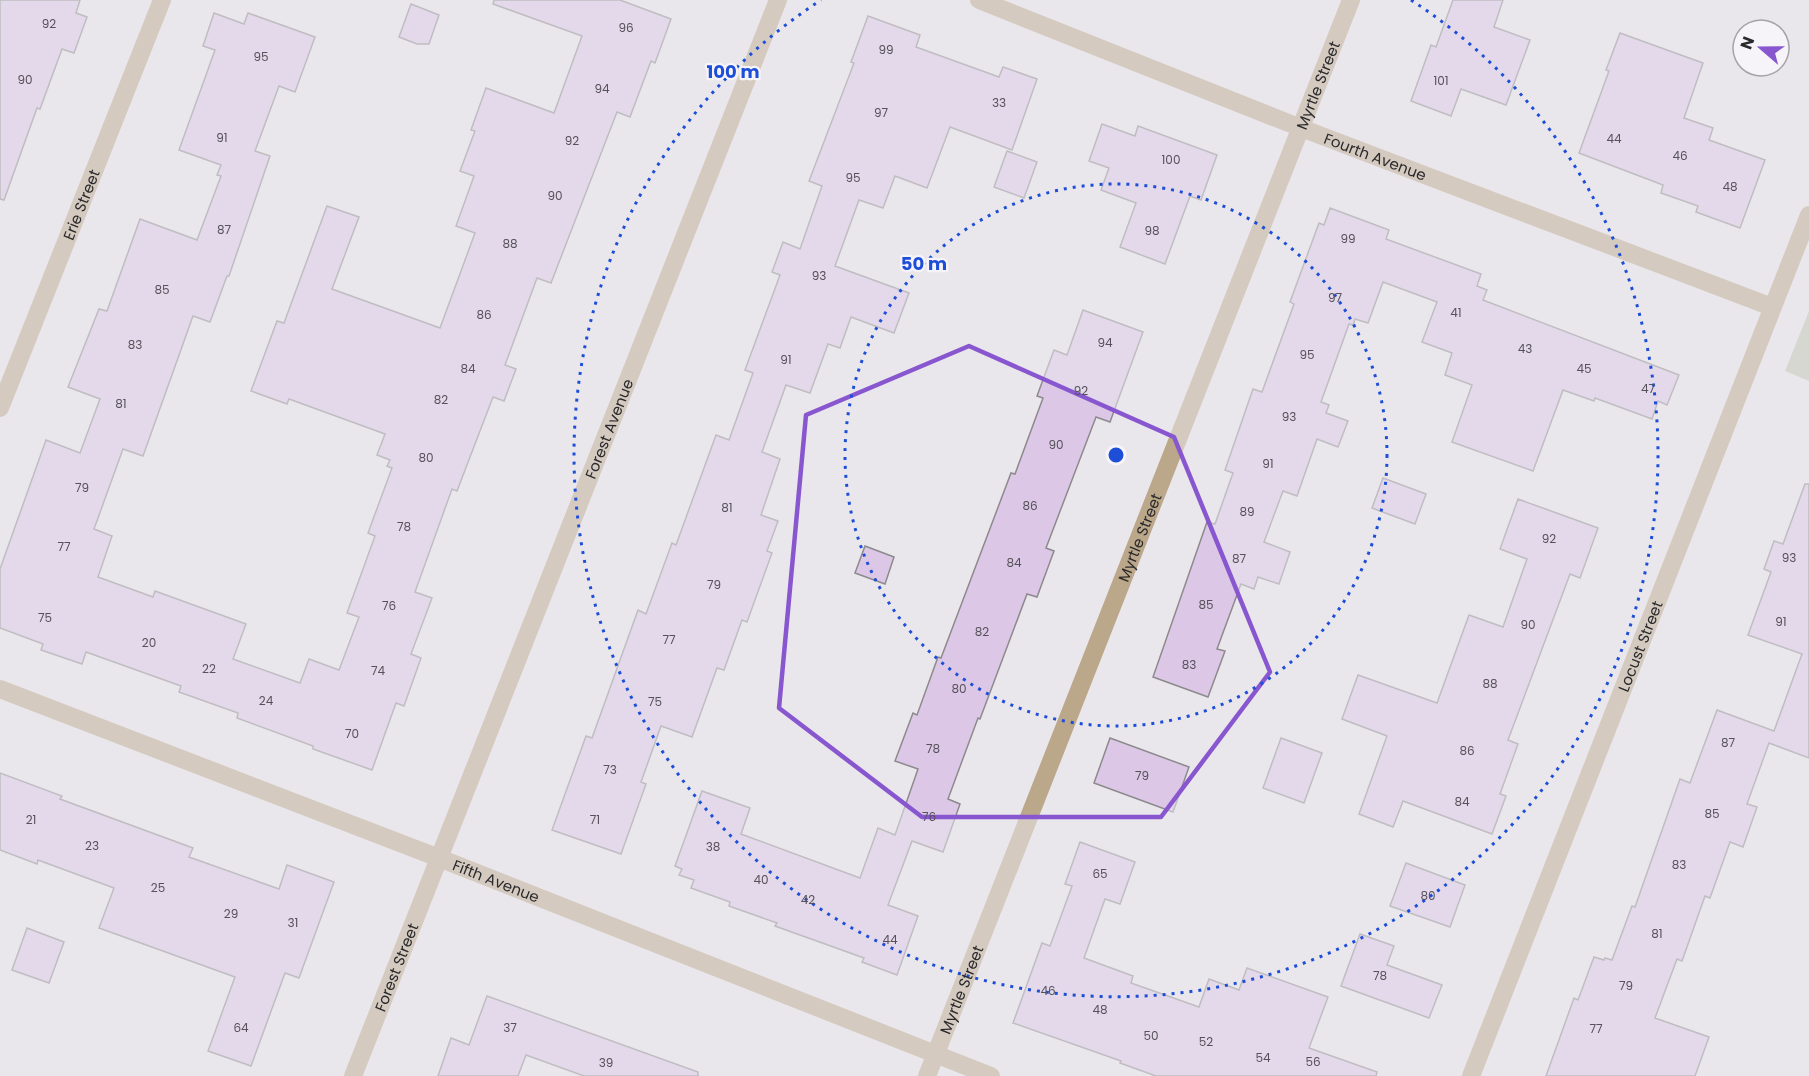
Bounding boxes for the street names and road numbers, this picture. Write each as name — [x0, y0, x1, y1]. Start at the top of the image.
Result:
street label: Myrtle Street — [1291, 38, 1344, 132]
street label: Fourth Avenue — [1321, 127, 1429, 185]
street label: Erie Street — [57, 166, 104, 243]
street label: Forest Avenue — [579, 376, 638, 482]
street label: Myrtle Street — [1112, 490, 1166, 585]
street label: Locust Street — [1612, 597, 1667, 695]
street label: Fifth Avenue — [450, 854, 543, 907]
street label: Forest Street — [369, 920, 423, 1014]
street label: Myrtle Street — [934, 942, 988, 1037]

